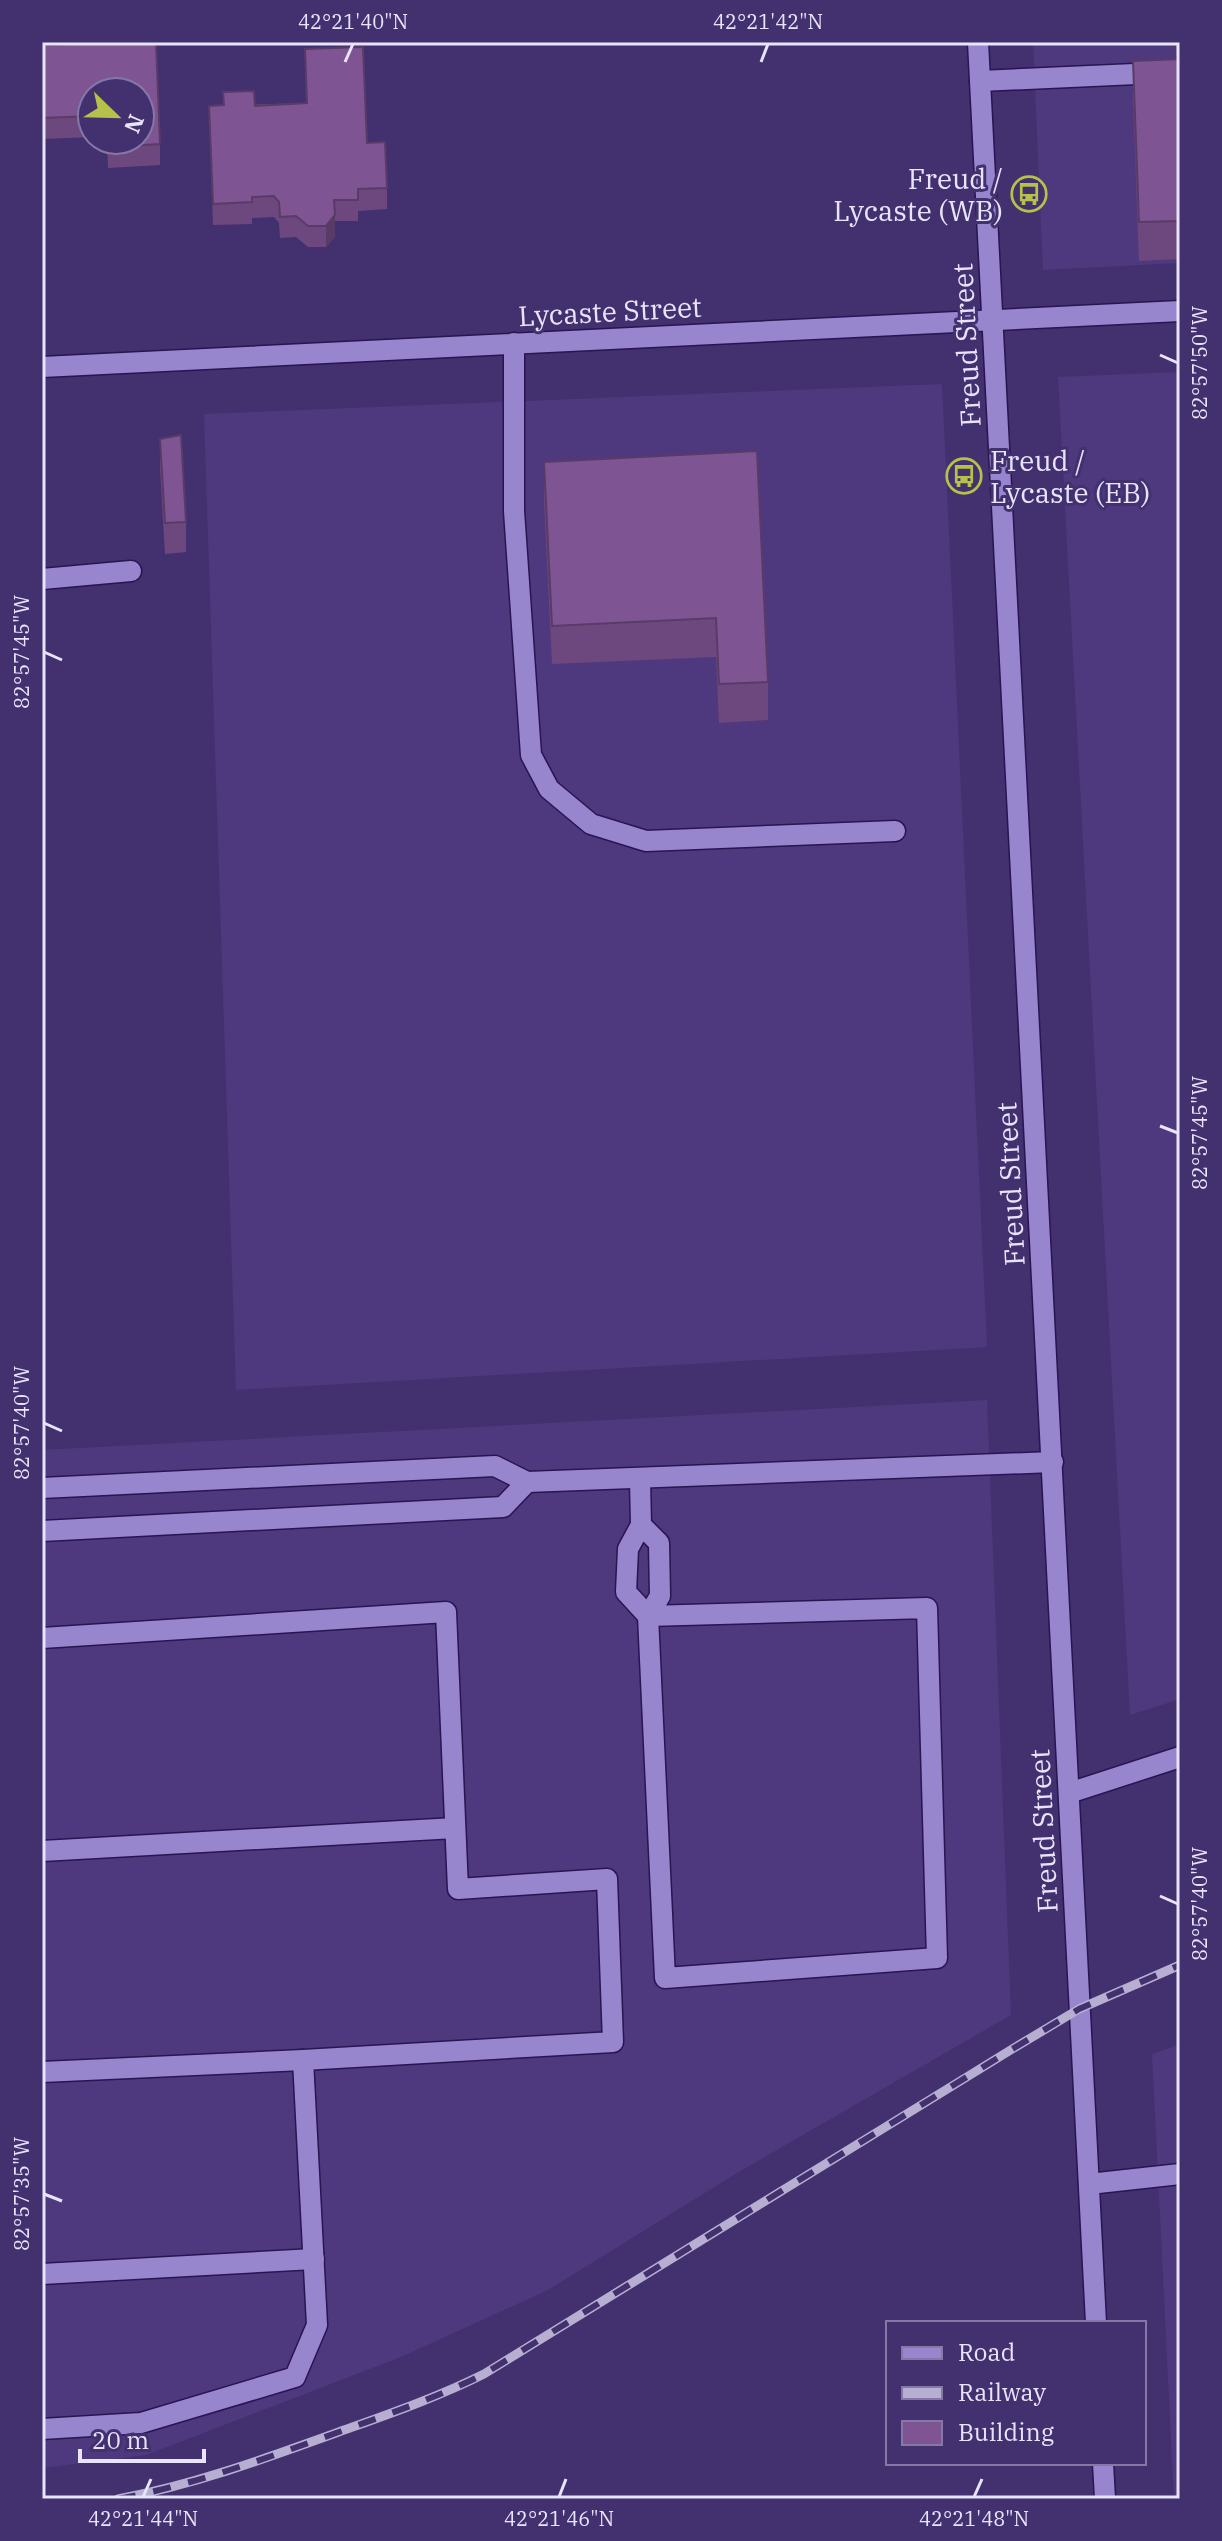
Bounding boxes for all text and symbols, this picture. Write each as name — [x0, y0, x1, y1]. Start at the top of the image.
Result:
text: 42°21'40"N — [298, 8, 408, 35]
text: 42°21'42"N — [713, 8, 823, 35]
north arrow — [76, 76, 156, 156]
text: N — [118, 110, 152, 138]
place label: Freud / Lycaste (WB) — [833, 160, 1003, 229]
bus stop icon: Freud / Lycaste (WB) — [1010, 175, 1048, 213]
street label: Freud Street — [943, 262, 989, 428]
street label: Lycaste Street — [517, 288, 703, 334]
text: 82°57'50"W — [1186, 306, 1213, 420]
place label: Freud / Lycaste (EB) — [990, 442, 1150, 511]
bus stop icon: Freud / Lycaste (EB) — [945, 457, 983, 495]
text: 82°57'45"W — [8, 595, 35, 709]
text: 82°57'45"W — [1186, 1076, 1213, 1190]
street label: Freud Street — [987, 1101, 1033, 1267]
text: 82°57'40"W — [8, 1366, 35, 1480]
street label: Freud Street — [1020, 1748, 1066, 1914]
text: 82°57'40"W — [1186, 1847, 1213, 1961]
text: 82°57'35"W — [8, 2137, 35, 2251]
legend — [886, 2321, 1146, 2465]
text: Road — [958, 2336, 1015, 2368]
text: Railway — [958, 2376, 1046, 2408]
scale bar — [80, 2413, 204, 2463]
text: Building — [958, 2416, 1054, 2448]
text: 20 m — [92, 2424, 149, 2456]
text: 42°21'44"N — [88, 2505, 198, 2532]
text: 42°21'46"N — [504, 2505, 614, 2532]
text: 42°21'48"N — [919, 2505, 1029, 2532]

